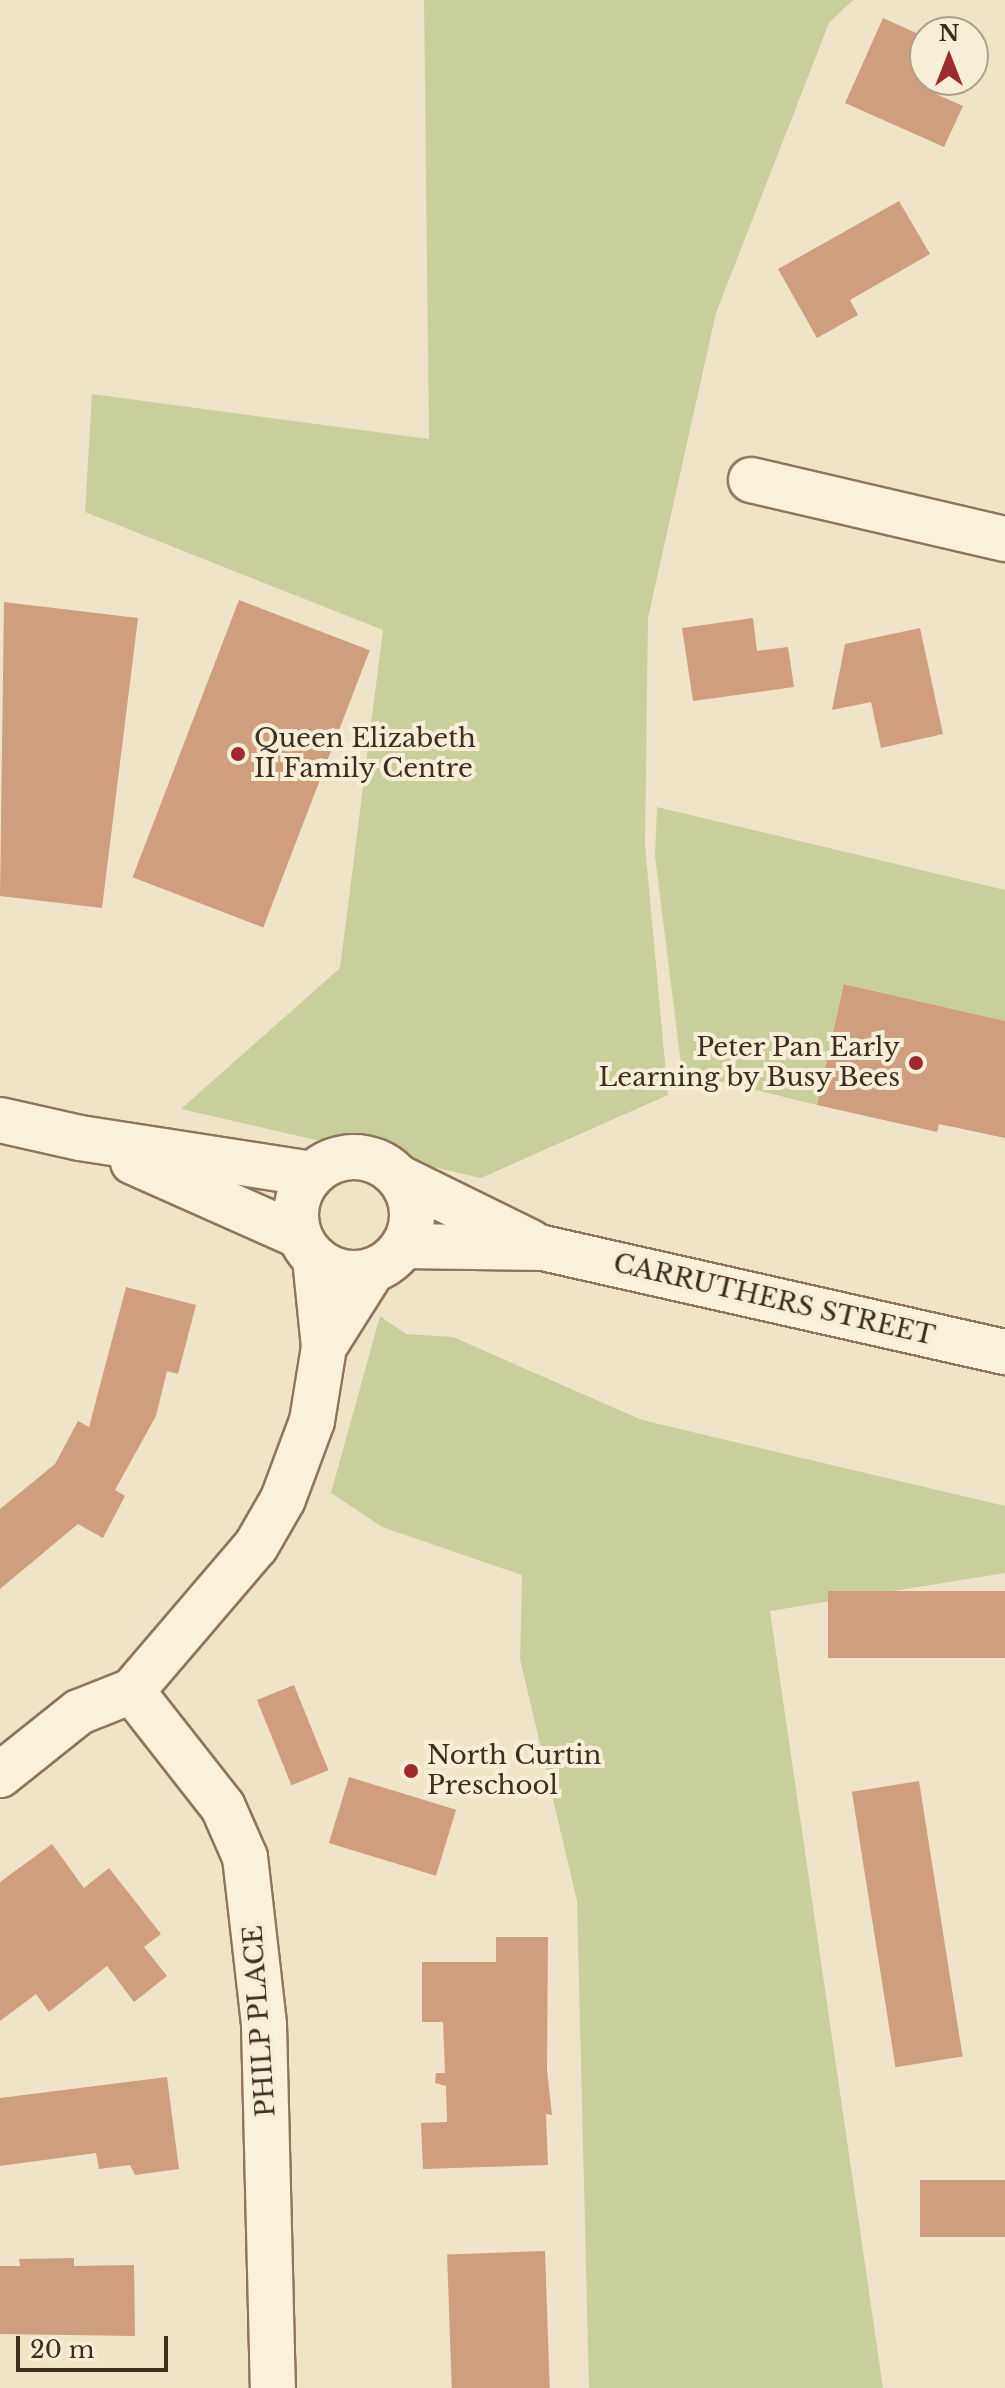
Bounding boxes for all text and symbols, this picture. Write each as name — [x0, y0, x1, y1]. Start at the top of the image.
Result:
north arrow — [909, 16, 989, 96]
text: N — [939, 20, 959, 47]
place label: Queen Elizabeth II Family Centre — [254, 723, 476, 784]
marker: Queen Elizabeth II Family Centre — [229, 745, 247, 763]
place label: Peter Pan Early Learning by Busy Bees — [597, 1032, 900, 1094]
marker: Peter Pan Early Learning by Busy Bees — [907, 1054, 925, 1072]
street label: CARRUTHERS STREET — [610, 1248, 938, 1352]
place label: North Curtin Preschool — [427, 1740, 602, 1802]
marker: North Curtin Preschool — [402, 1762, 420, 1780]
street label: PHILP PLACE — [238, 1924, 282, 2118]
scale bar — [20, 2320, 172, 2370]
text: 20 m — [30, 2335, 95, 2364]

